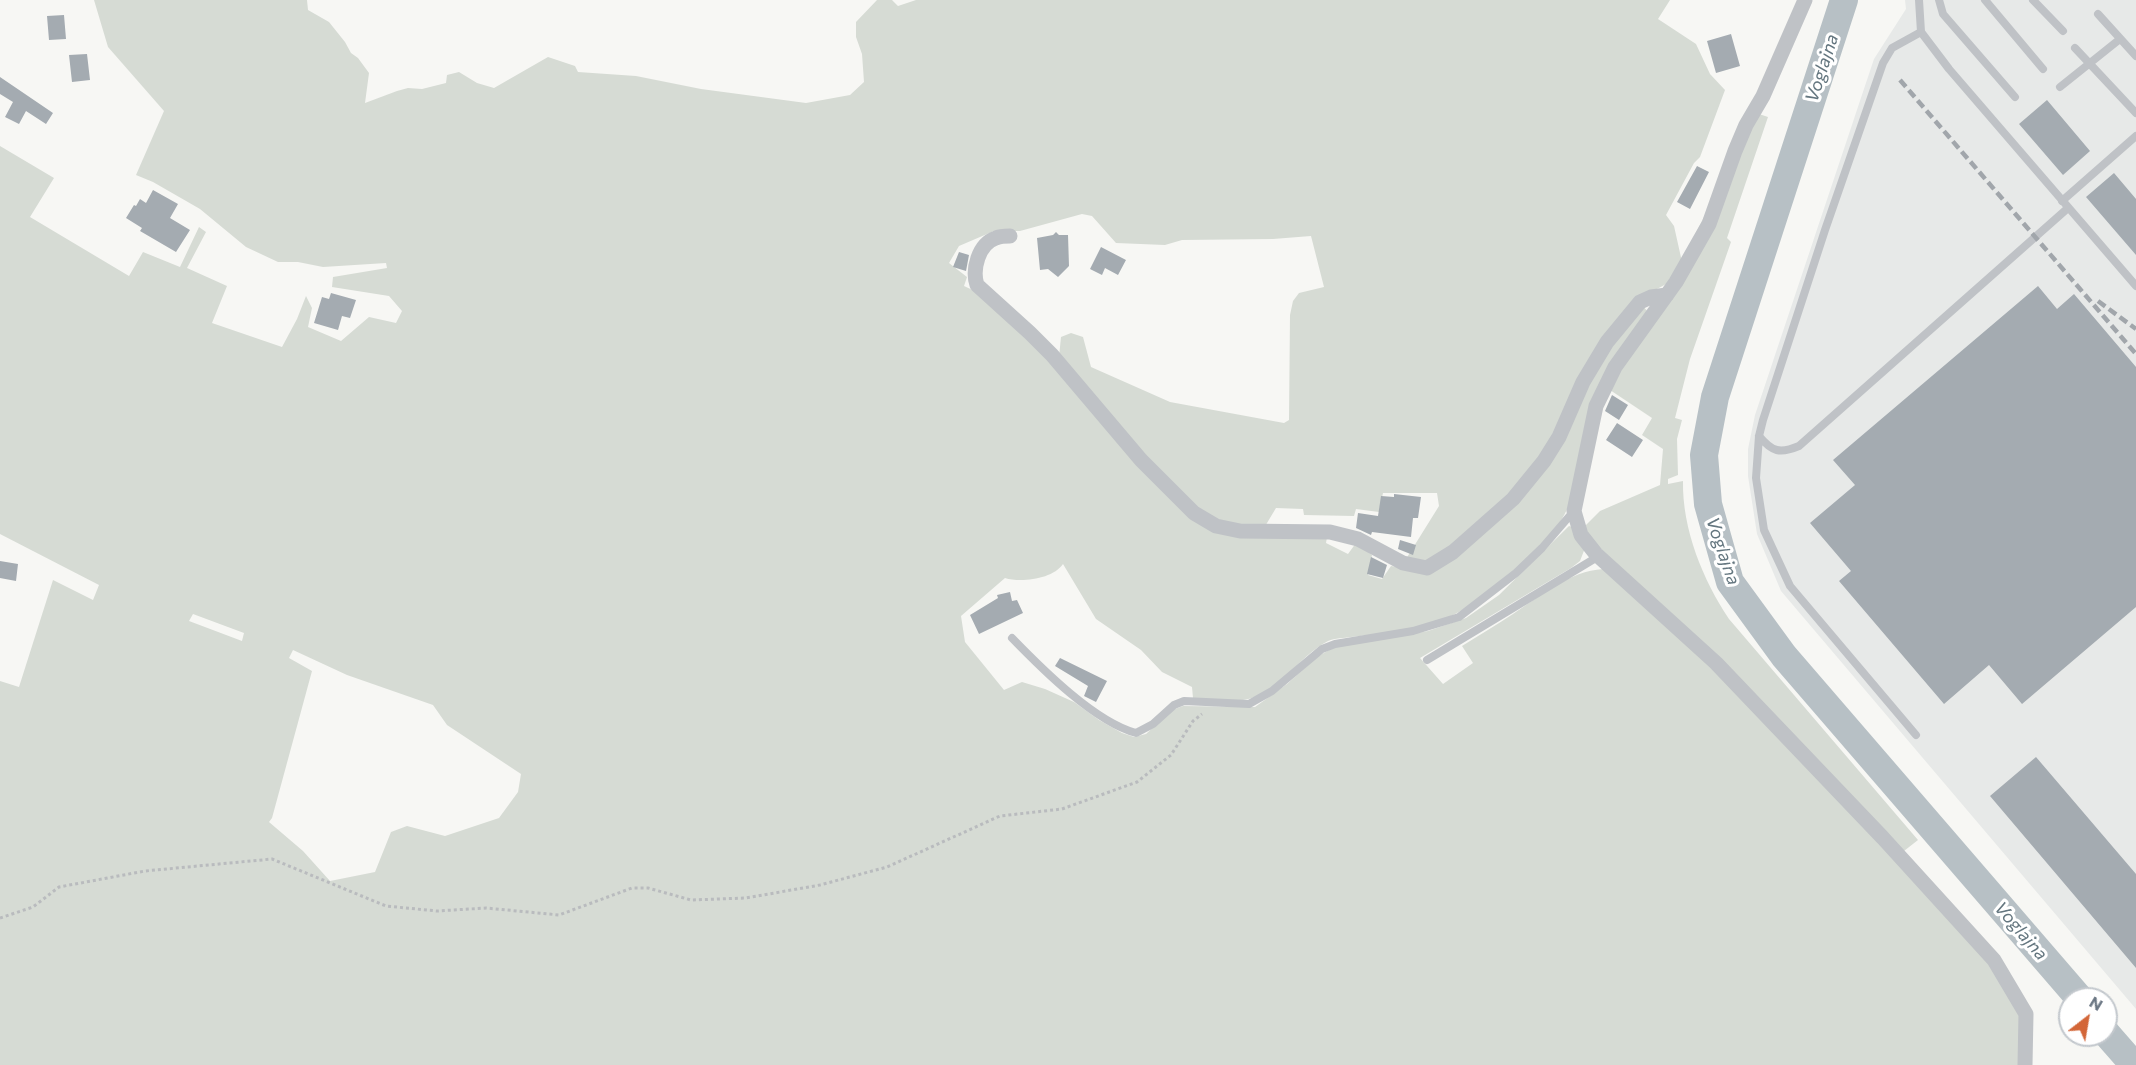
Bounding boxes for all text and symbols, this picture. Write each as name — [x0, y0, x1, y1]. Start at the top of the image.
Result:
water label: Voglajna — [1801, 31, 1843, 105]
water label: Voglajna — [1701, 514, 1745, 588]
water label: Voglajna — [1990, 897, 2052, 965]
north arrow — [2058, 987, 2118, 1047]
text: N — [2086, 992, 2107, 1014]

